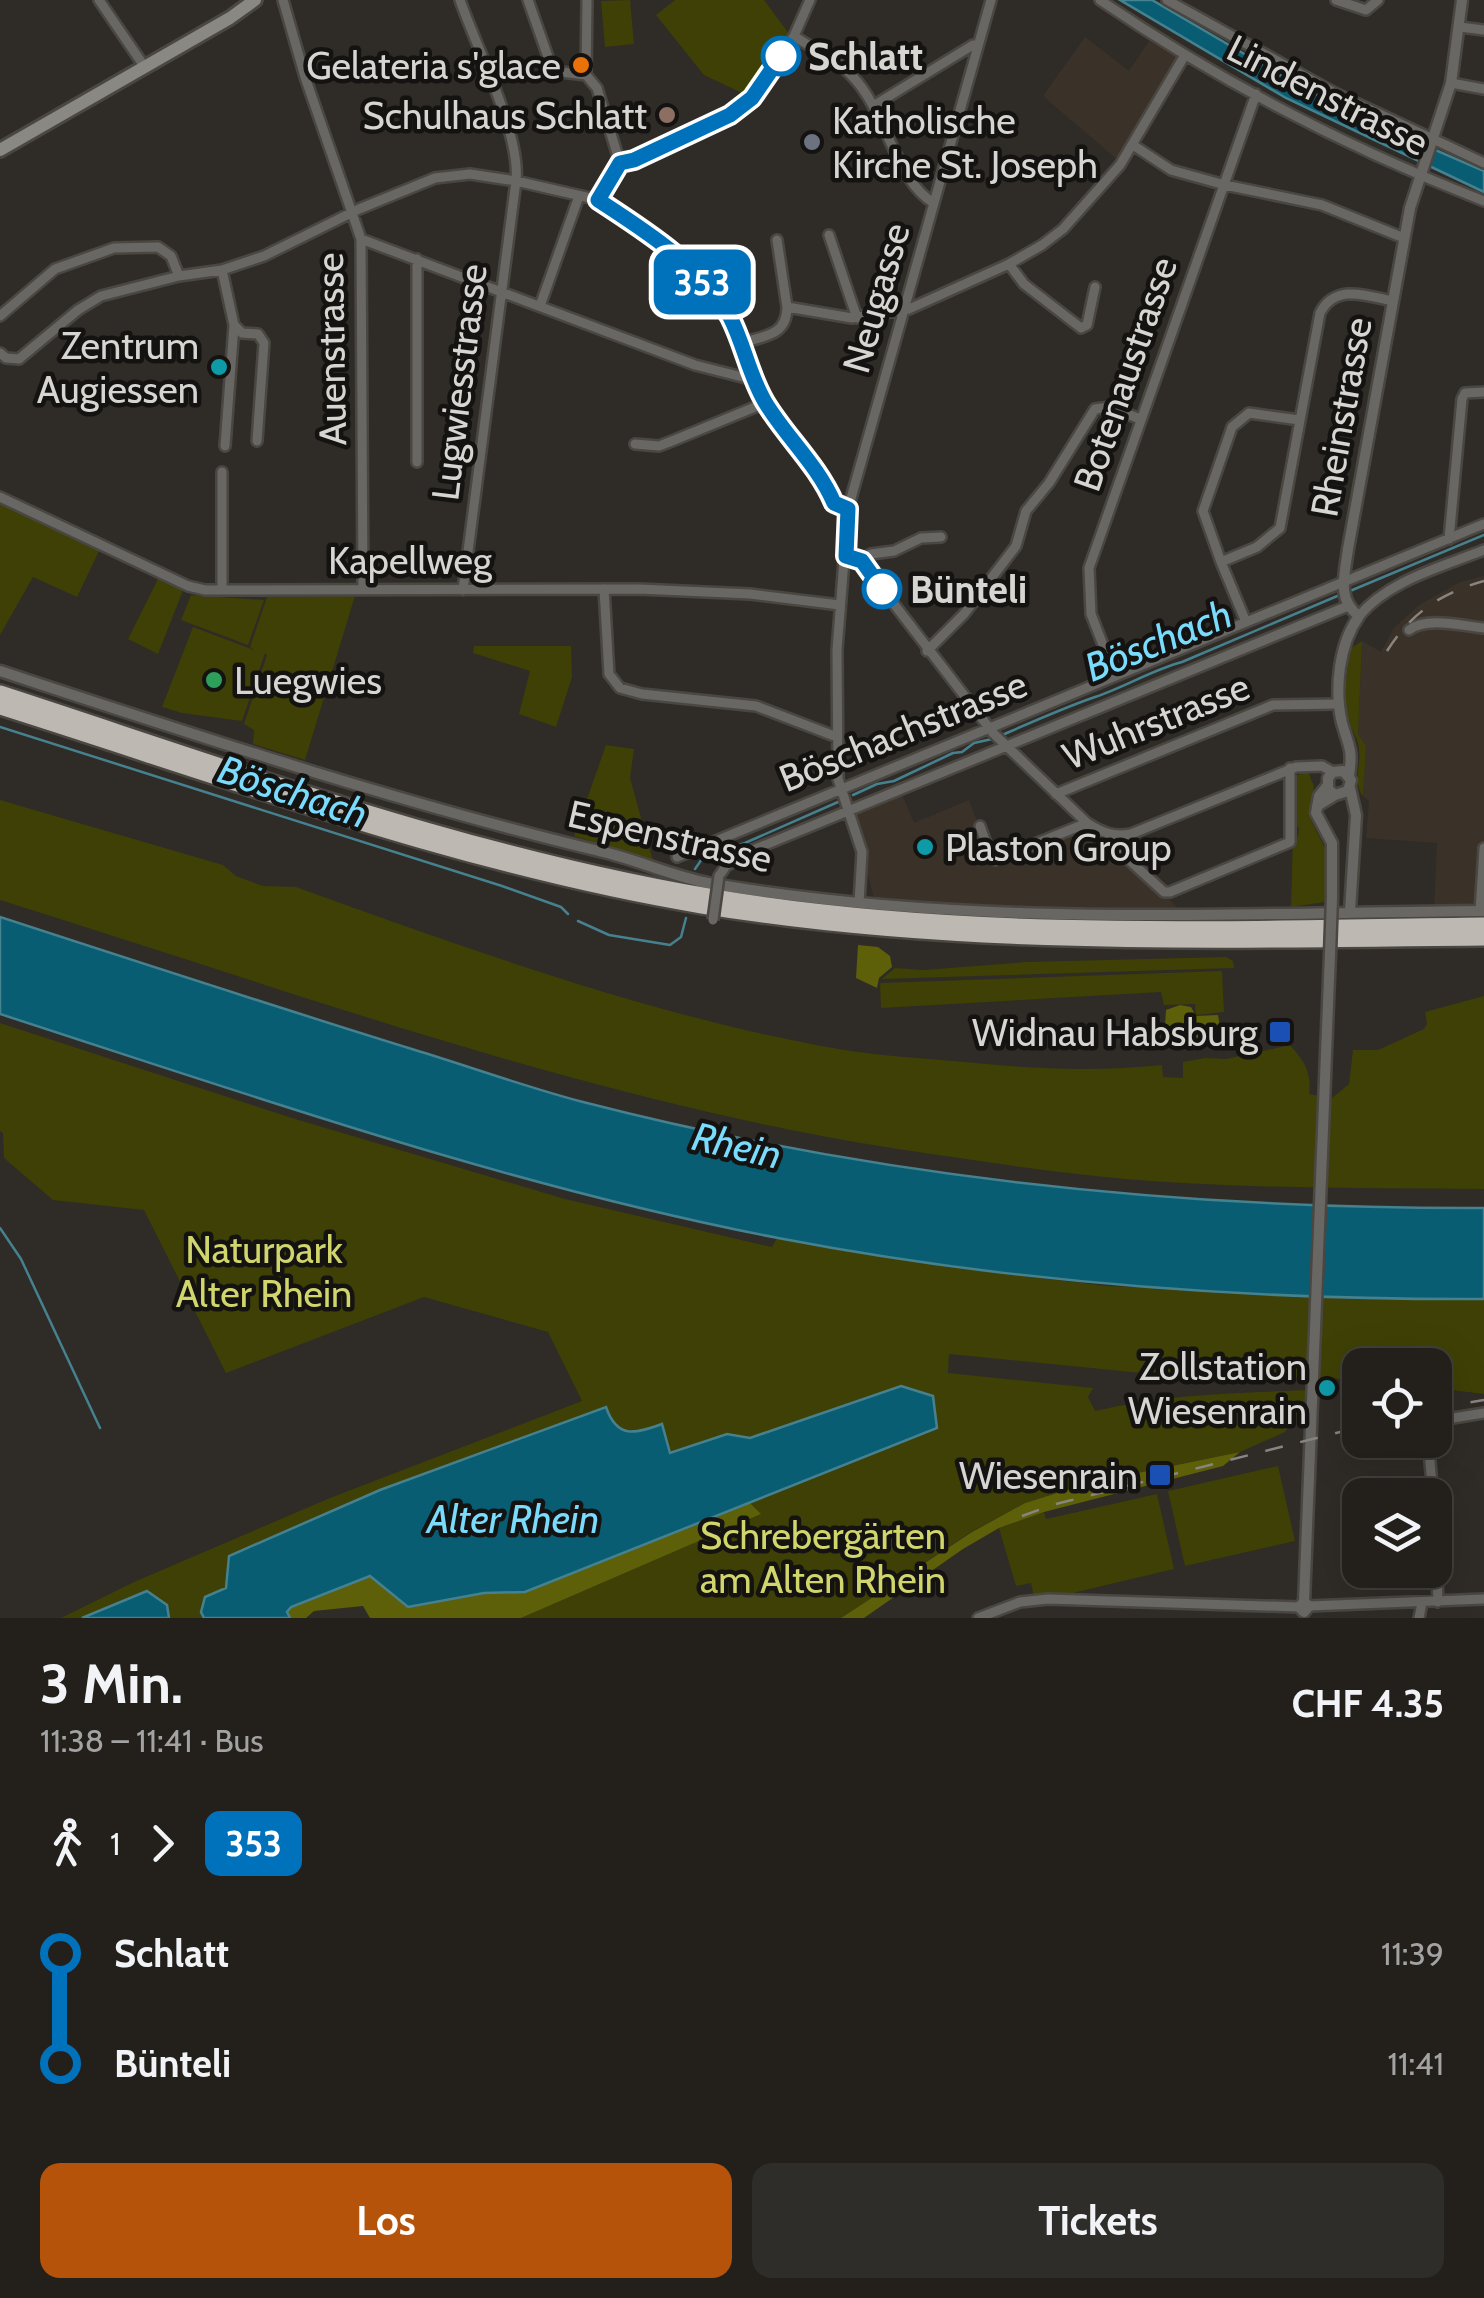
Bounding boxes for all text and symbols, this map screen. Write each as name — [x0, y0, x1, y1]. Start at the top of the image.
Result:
street label: Lindenstrasse — [1220, 24, 1436, 166]
place label: Schlatt — [808, 33, 923, 80]
marker: Schlatt — [762, 37, 800, 75]
place label: Gelateria s'glace — [306, 42, 561, 89]
marker: Gelateria s'glace — [570, 54, 592, 76]
place label: Schulhaus Schlatt — [363, 92, 647, 139]
place label: Katholische Kirche St. Joseph — [832, 97, 1098, 188]
marker: Schulhaus Schlatt — [656, 104, 678, 126]
marker: Katholische Kirche St. Joseph — [801, 131, 823, 153]
street label: Neugasse — [832, 218, 920, 378]
line badge: 353 — [644, 250, 760, 314]
street label: Botenaustrasse — [1063, 251, 1187, 497]
street label: Auenstrasse — [306, 252, 356, 446]
street label: Lugwiesstrasse — [421, 261, 497, 503]
text: 353 — [674, 261, 730, 304]
street label: Rheinstrasse — [1300, 314, 1382, 520]
place label: Zentrum Augiessen — [37, 322, 199, 413]
marker: Zentrum Augiessen — [208, 356, 230, 378]
street label: Kapellweg — [328, 537, 493, 584]
place label: Bünteli — [910, 566, 1027, 613]
marker: Bünteli — [863, 570, 901, 608]
water label: Böschach — [1077, 588, 1239, 692]
place label: Luegwies — [234, 657, 382, 704]
street label: Böschachstrasse — [772, 660, 1034, 802]
street label: Wuhrstrasse — [1056, 662, 1256, 780]
marker: Luegwies — [203, 669, 225, 691]
water label: Böschach — [212, 744, 374, 838]
street label: Espenstrasse — [563, 790, 777, 882]
place label: Plaston Group — [945, 824, 1172, 871]
marker: Plaston Group — [914, 836, 936, 858]
place label: Widnau Habsburg — [972, 1009, 1259, 1056]
marker: Widnau Habsburg — [1267, 1019, 1293, 1045]
water label: Rhein — [688, 1111, 786, 1179]
park label: Naturpark Alter Rhein — [176, 1226, 352, 1317]
place label: Zollstation Wiesenrain — [1128, 1343, 1307, 1434]
map controls — [1342, 1348, 1452, 1588]
button: locate — [1342, 1348, 1452, 1458]
marker: Zollstation Wiesenrain — [1316, 1377, 1338, 1399]
place label: Wiesenrain — [959, 1452, 1138, 1499]
marker: Wiesenrain — [1147, 1462, 1173, 1488]
button: layers — [1342, 1478, 1452, 1588]
water label: Alter Rhein — [425, 1494, 599, 1543]
park label: Schrebergärten am Alten Rhein — [700, 1512, 946, 1603]
text: 3 Min. — [40, 1650, 183, 1717]
text: CHF 4.35 — [1292, 1680, 1444, 1727]
text: 11:38 – 11:41 · Bus — [40, 1721, 263, 1760]
icon: walk — [40, 1816, 95, 1871]
icon: forward — [135, 1816, 190, 1871]
text: 353 — [225, 1822, 282, 1865]
text: 1 — [110, 1824, 120, 1863]
text: Schlatt — [114, 1930, 229, 1977]
text: 11:39 — [1381, 1934, 1444, 1973]
text: Bünteli — [114, 2040, 231, 2087]
text: 11:41 — [1388, 2044, 1444, 2083]
button: Los — [40, 2163, 732, 2278]
button: Tickets — [752, 2163, 1444, 2278]

